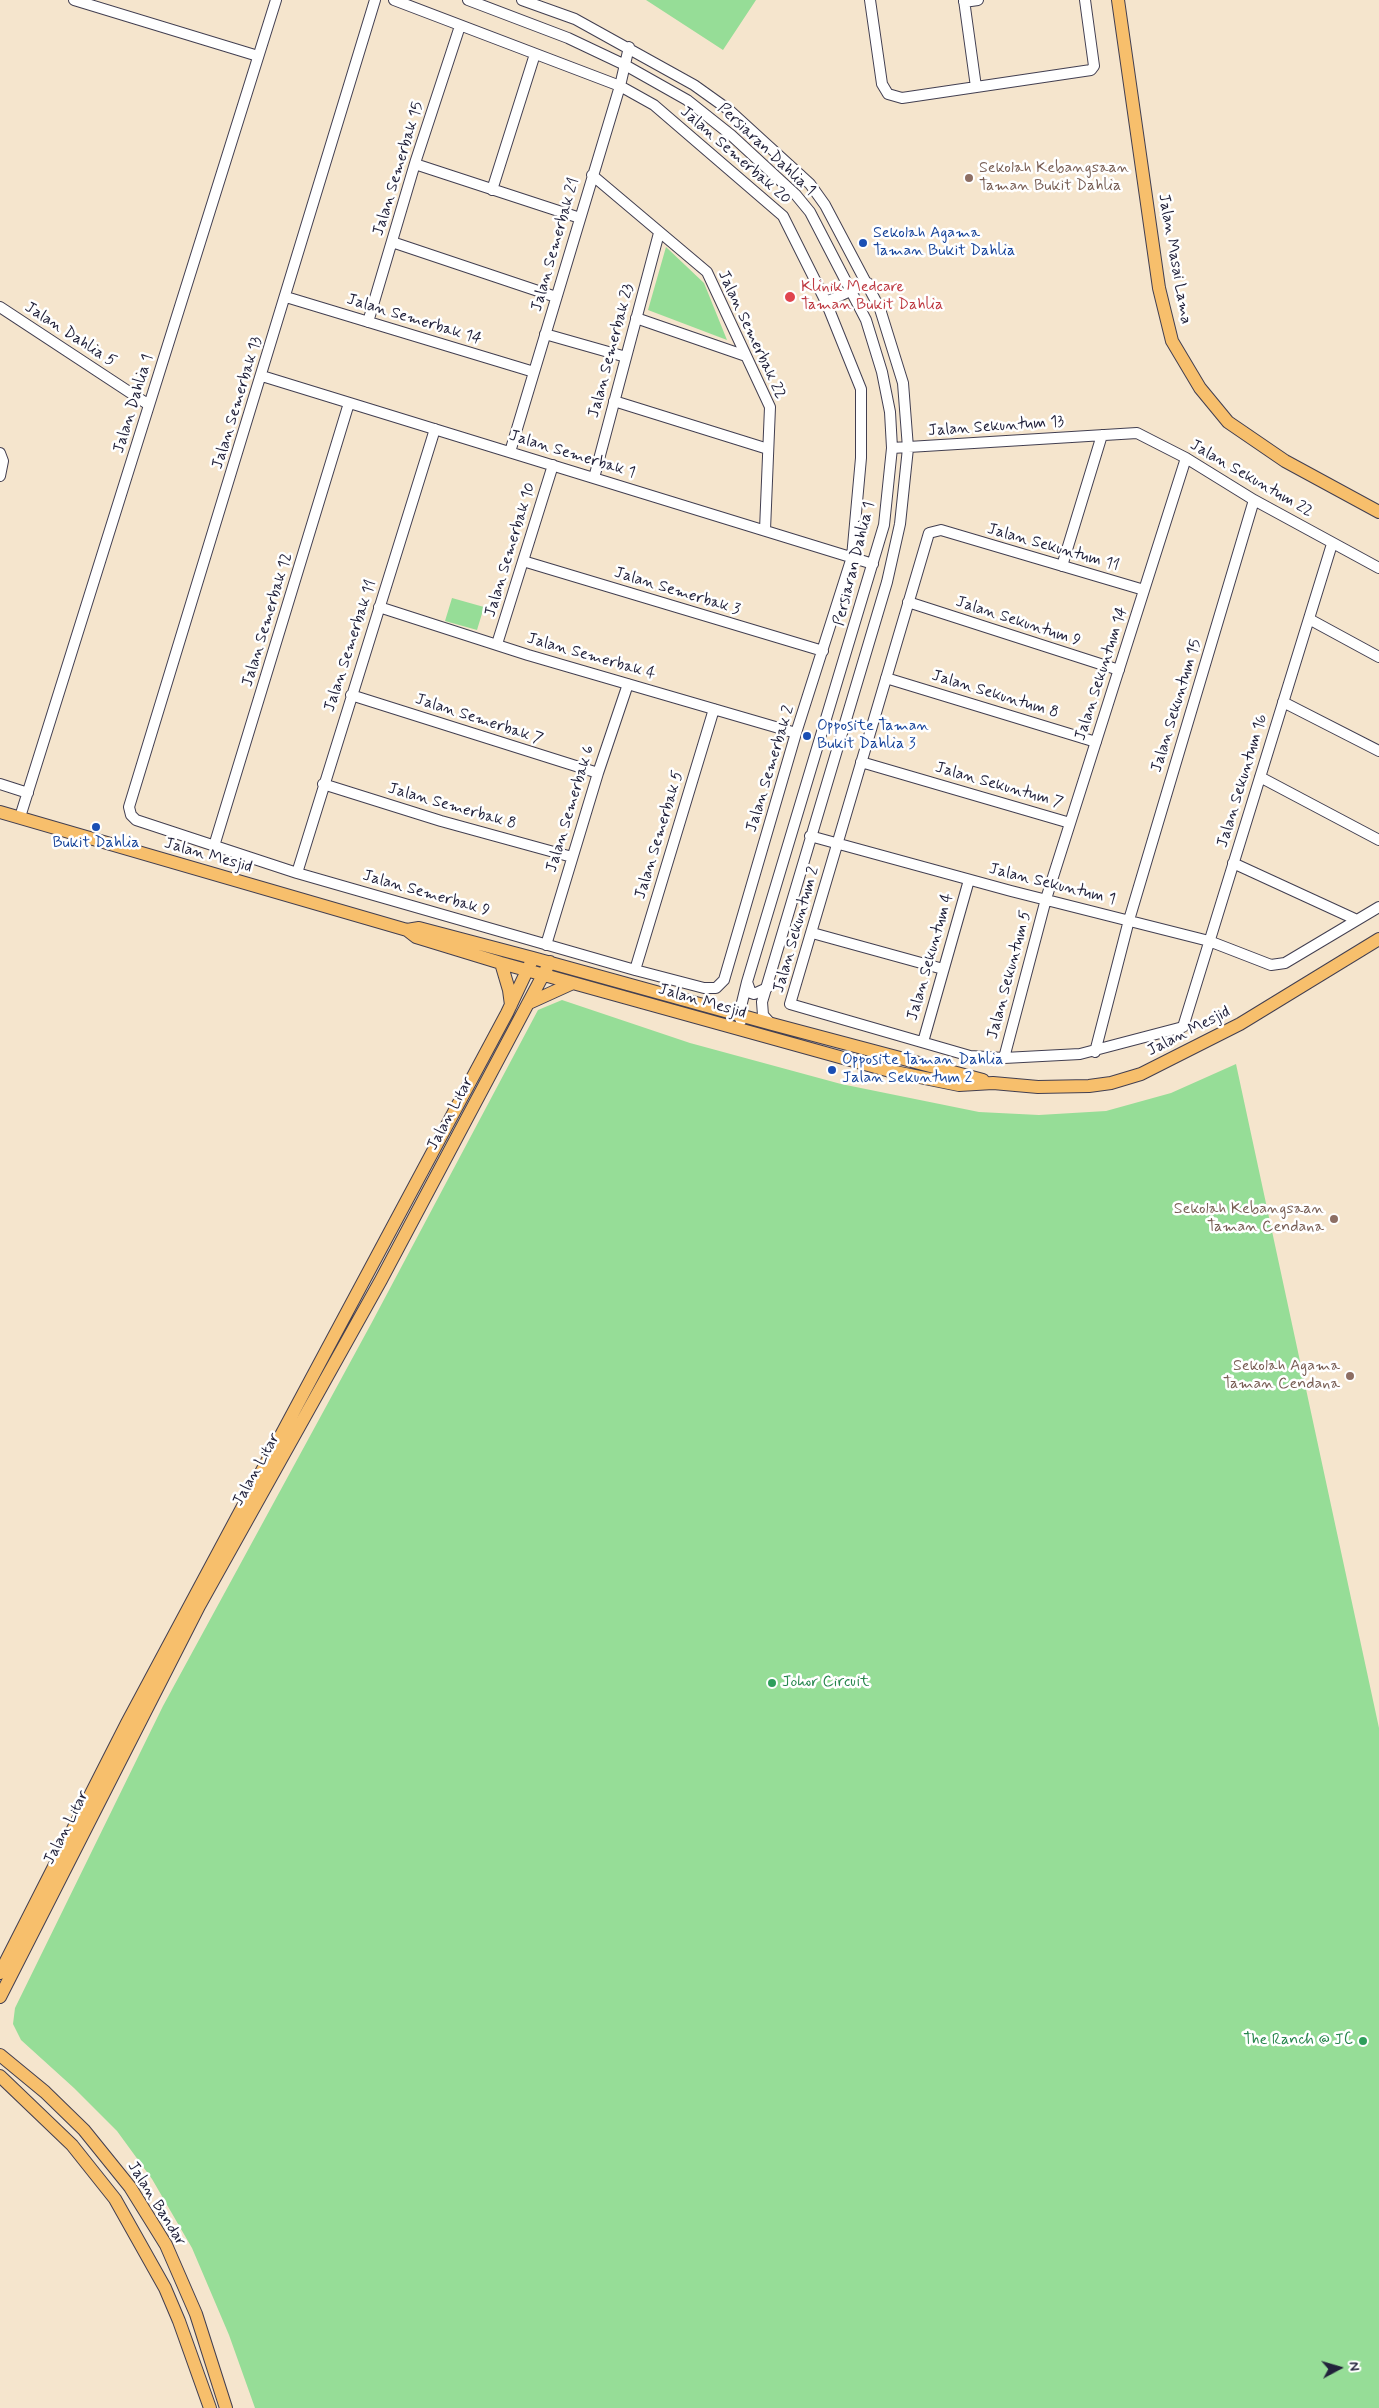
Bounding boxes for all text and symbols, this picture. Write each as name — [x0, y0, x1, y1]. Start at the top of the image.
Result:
street label: Jalan Semerbak 15 — [369, 100, 429, 238]
street label: Persiaran Dahlia 1 — [713, 100, 819, 200]
street label: Jalan Semerbak 20 — [676, 103, 794, 209]
place label: Sekolah Kebangsaan Taman Bukit Dahlia — [979, 159, 1129, 197]
marker: Sekolah Kebangsaan Taman Bukit Dahlia — [963, 172, 975, 184]
street label: Jalan Semerbak 21 — [528, 176, 584, 314]
street label: Jalan Masai Lama — [1153, 192, 1195, 326]
place label: Sekolah Agama Taman Bukit Dahlia — [873, 224, 1015, 262]
marker: Sekolah Agama Taman Bukit Dahlia — [857, 237, 869, 249]
street label: Jalan Semerbak 22 — [713, 268, 789, 402]
place label: Klinik Medcare Taman Bukit Dahlia — [801, 278, 943, 316]
street label: Jalan Semerbak 23 — [585, 282, 639, 420]
street label: Jalan Semerbak 14 — [344, 290, 484, 350]
marker: Klinik Medcare Taman Bukit Dahlia — [783, 290, 797, 304]
street label: Jalan Dahlia 5 — [21, 298, 119, 372]
street label: Jalan Semerbak 13 — [209, 334, 267, 472]
street label: Jalan Dahlia 1 — [110, 352, 158, 456]
street label: Jalan Sekuntum 13 — [927, 413, 1065, 441]
street label: Jalan Semerbak 1 — [507, 427, 637, 483]
street label: Jalan Sekuntum 22 — [1186, 436, 1316, 522]
street label: Jalan Semerbak 10 — [481, 480, 541, 620]
street label: Persiaran Dahlia 1 — [830, 500, 880, 628]
street label: Jalan Sekuntum 11 — [985, 520, 1121, 576]
street label: Jalan Semerbak 12 — [238, 551, 298, 689]
street label: Jalan Semerbak 3 — [612, 564, 742, 620]
street label: Jalan Semerbak 11 — [321, 578, 381, 714]
street label: Jalan Sekuntum 9 — [953, 593, 1083, 651]
street label: Jalan Sekuntum 14 — [1071, 605, 1133, 743]
street label: Jalan Semerbak 4 — [525, 629, 657, 685]
street label: Jalan Sekuntum 15 — [1148, 637, 1206, 775]
street label: Jalan Sekuntum 8 — [929, 667, 1061, 723]
street label: Jalan Semerbak 7 — [413, 690, 545, 750]
street label: Jalan Semerbak 2 — [743, 703, 799, 835]
street label: Jalan Sekuntum 16 — [1214, 712, 1272, 850]
place label: Opposite Taman Bukit Dahlia 3 — [817, 717, 929, 755]
marker: Opposite Taman Bukit Dahlia 3 — [801, 730, 813, 742]
street label: Jalan Semerbak 6 — [543, 743, 599, 875]
street label: Jalan Sekuntum 7 — [933, 759, 1065, 813]
street label: Jalan Semerbak 5 — [631, 769, 689, 901]
street label: Jalan Semerbak 8 — [386, 780, 518, 834]
marker: Bukit Dahlia — [90, 821, 102, 833]
place label: Bukit Dahlia — [52, 834, 140, 854]
street label: Jalan Mesjid — [162, 834, 254, 878]
street label: Jalan Sekuntum 1 — [987, 860, 1117, 910]
street label: Jalan Sekuntum 2 — [770, 865, 824, 995]
street label: Jalan Semerbak 9 — [360, 867, 492, 921]
street label: Jalan Sekuntum 4 — [904, 891, 958, 1023]
street label: Jalan Sekuntum 5 — [984, 909, 1036, 1041]
street label: Jalan Mesjid — [656, 980, 748, 1024]
street label: Jalan Mesjid — [1144, 1003, 1234, 1061]
place label: Opposite Taman Dahlia Jalan Sekuntum 2 — [842, 1051, 1003, 1089]
marker: Opposite Taman Dahlia Jalan Sekuntum 2 — [826, 1064, 838, 1076]
street label: Jalan Litar — [424, 1074, 478, 1154]
place label: Sekolah Kebangsaan Taman Cendana — [1174, 1200, 1324, 1238]
marker: Sekolah Kebangsaan Taman Cendana — [1328, 1213, 1340, 1225]
place label: Sekolah Agama Taman Cendana — [1223, 1357, 1340, 1395]
marker: Sekolah Agama Taman Cendana — [1344, 1370, 1356, 1382]
street label: Jalan Litar — [229, 1430, 285, 1510]
place label: Johor Circuit — [782, 1673, 870, 1693]
marker: Johor Circuit — [766, 1677, 778, 1689]
street label: Jalan Litar — [40, 1788, 94, 1868]
place label: The Ranch @ JC — [1243, 2031, 1353, 2051]
marker: The Ranch @ JC — [1357, 2035, 1369, 2047]
street label: Jalan Bandar — [122, 2158, 190, 2250]
north arrow — [1314, 2343, 1364, 2393]
text: N — [1344, 2361, 1363, 2372]

